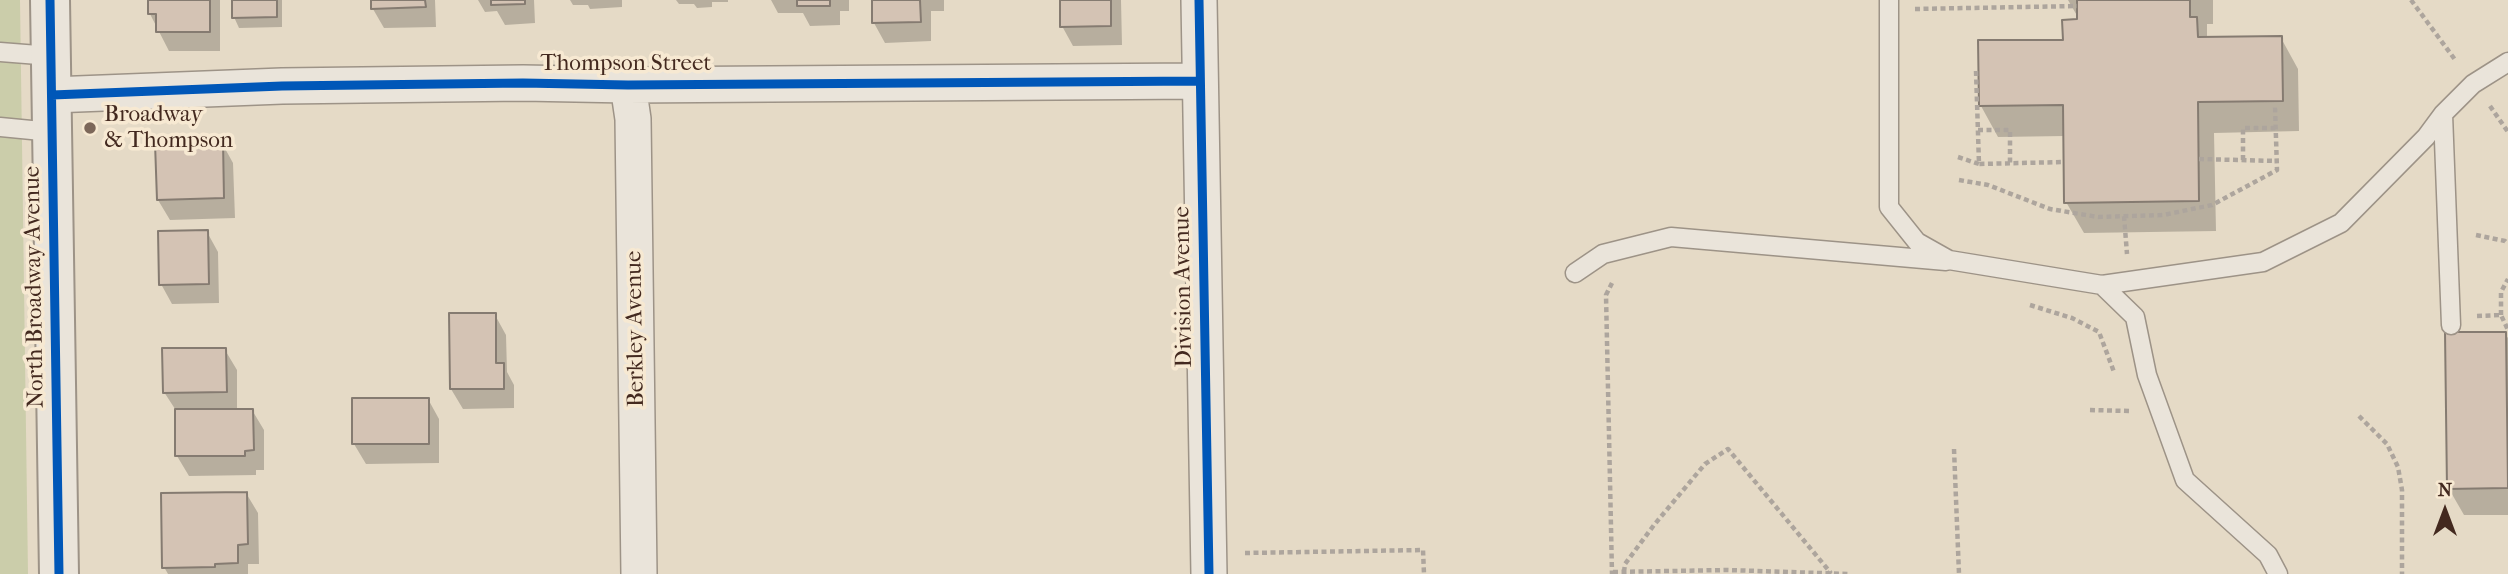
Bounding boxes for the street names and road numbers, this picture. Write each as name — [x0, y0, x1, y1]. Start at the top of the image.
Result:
street label: Thompson Street — [541, 50, 711, 78]
street label: North Broadway Avenue — [19, 166, 51, 408]
street label: Division Avenue — [1169, 206, 1199, 368]
street label: Berkley Avenue — [621, 251, 651, 407]

